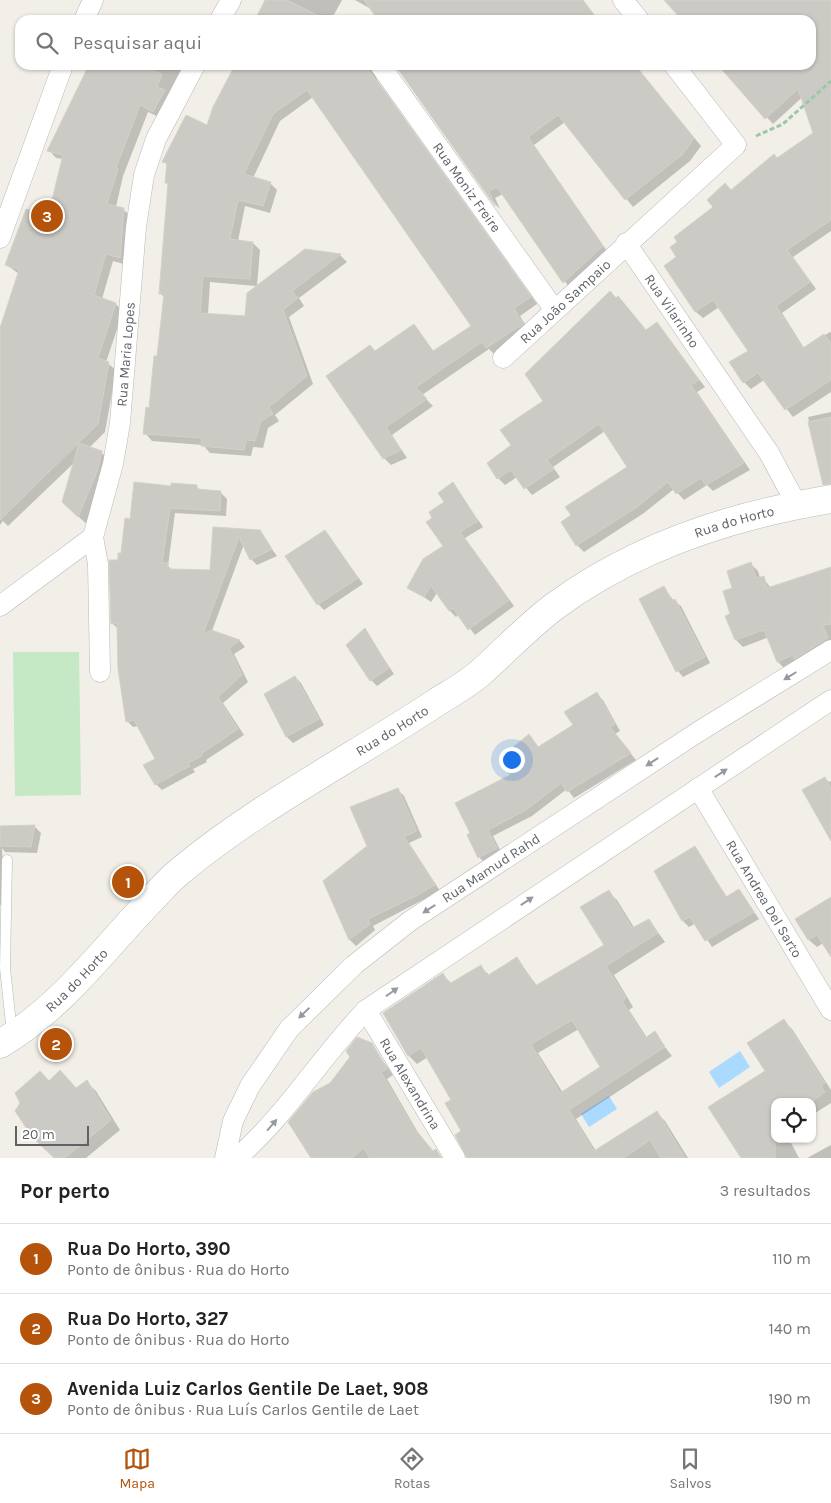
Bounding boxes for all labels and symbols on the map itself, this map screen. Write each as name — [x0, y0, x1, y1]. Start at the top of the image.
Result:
street label: Rua Moniz Freire — [429, 139, 504, 236]
pin: 3 — [31, 197, 63, 235]
street label: Rua João Sampaio — [516, 256, 614, 347]
street label: Rua Vilarinho — [641, 271, 703, 351]
street label: Rua Maria Lopes — [113, 301, 139, 407]
street label: Rua do Horto — [692, 502, 776, 542]
one-way arrow — [783, 671, 796, 680]
street label: Rua do Horto — [353, 702, 432, 760]
your location — [499, 747, 525, 773]
one-way arrow — [646, 758, 659, 767]
one-way arrow — [714, 768, 727, 778]
street label: Rua Mamud Rahd — [439, 830, 543, 907]
street label: Rua Andrea Del Sarto — [722, 837, 806, 961]
pin: 1 — [112, 863, 144, 901]
one-way arrow — [520, 897, 534, 906]
one-way arrow — [422, 904, 435, 914]
street label: Rua do Horto — [42, 945, 112, 1016]
one-way arrow — [385, 987, 399, 996]
one-way arrow — [299, 1007, 311, 1019]
pin: 2 — [40, 1025, 72, 1063]
street label: Rua Alexandrina — [376, 1035, 444, 1133]
one-way arrow — [267, 1118, 278, 1131]
scale bar — [15, 1123, 89, 1146]

